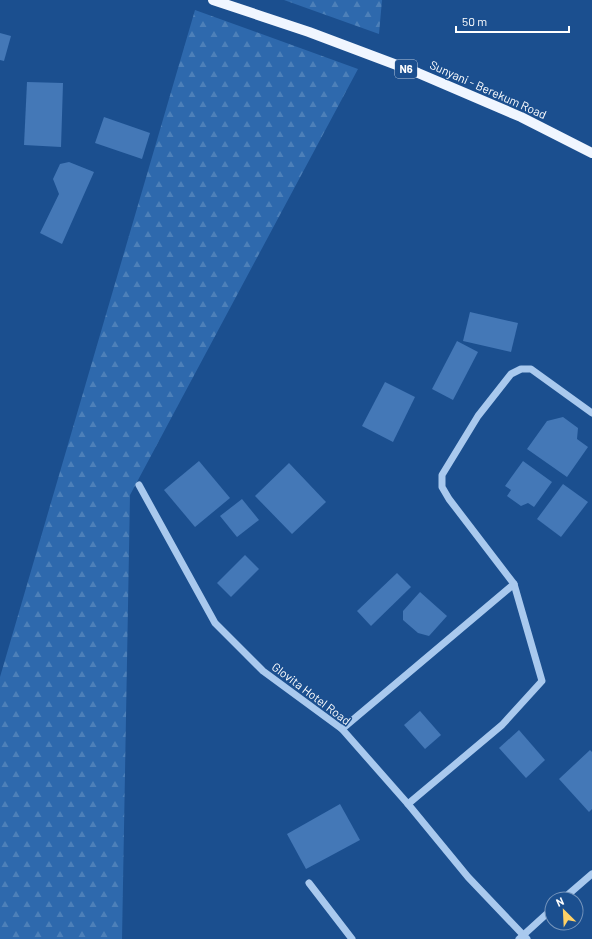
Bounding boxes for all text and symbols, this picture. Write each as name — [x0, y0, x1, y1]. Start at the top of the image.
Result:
scale bar — [456, 8, 569, 34]
text: 50 m — [462, 14, 487, 28]
street label: Sunyani - Berekum Road — [428, 57, 549, 121]
road number: N6 — [395, 60, 417, 78]
street label: Glovita Hotel Road — [270, 659, 354, 727]
north arrow — [544, 891, 584, 931]
text: N — [554, 894, 566, 909]

